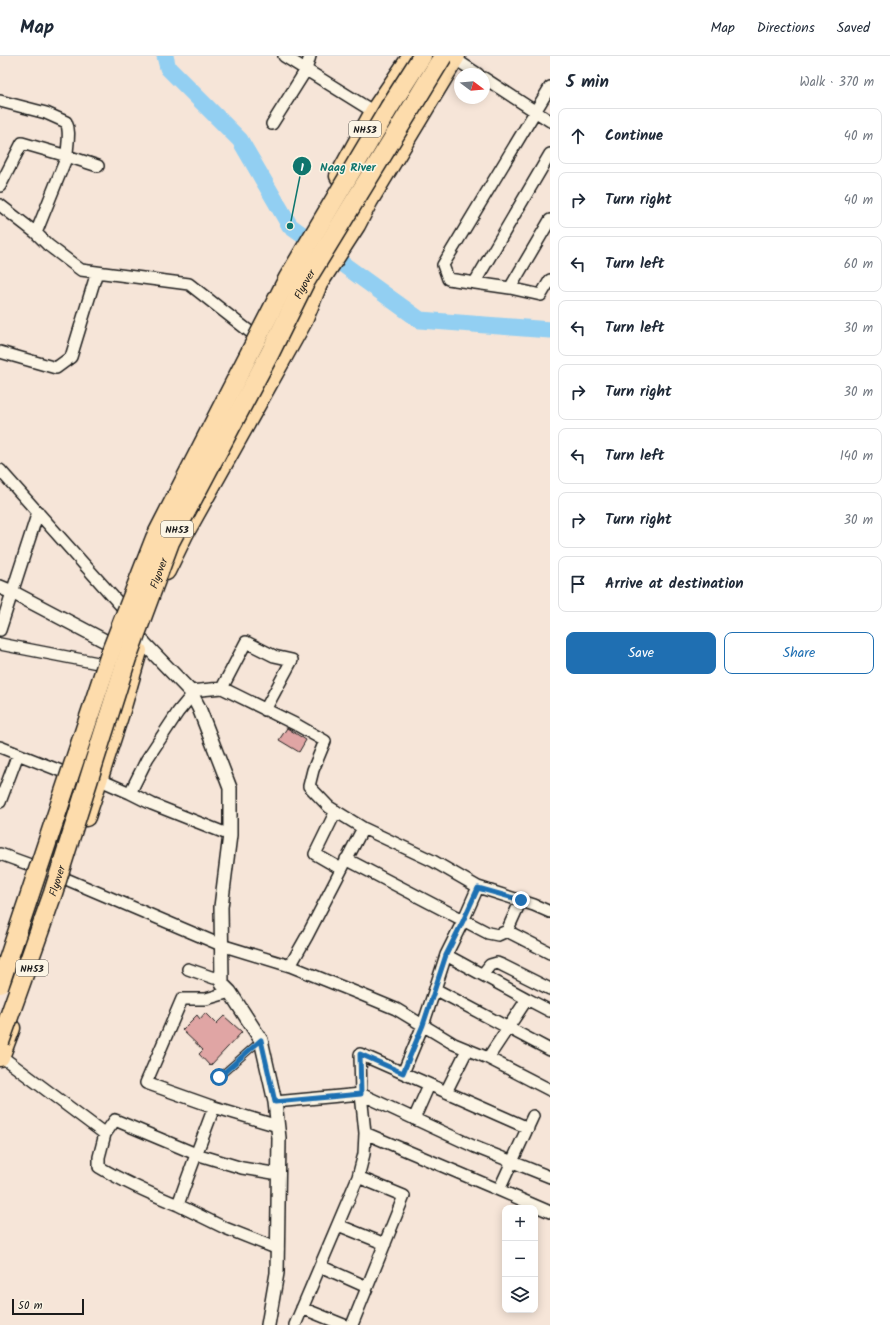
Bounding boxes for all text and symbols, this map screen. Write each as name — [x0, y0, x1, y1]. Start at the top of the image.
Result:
text: Map — [20, 13, 54, 43]
text: Map — [710, 17, 735, 39]
text: Directions — [757, 17, 815, 39]
text: Saved — [837, 17, 870, 39]
north arrow — [454, 68, 490, 104]
text: 5 min — [566, 69, 609, 96]
text: Walk · 370 m — [799, 72, 874, 93]
road number: NH53 — [349, 121, 381, 137]
text: Continue — [605, 124, 663, 148]
icon: ahead — [567, 125, 589, 147]
text: 40 m — [844, 126, 873, 147]
callout: Naag River — [292, 154, 384, 178]
text: 1 — [300, 158, 304, 177]
text: Naag River — [320, 158, 377, 177]
text: Turn right — [605, 188, 672, 212]
icon: right — [567, 189, 589, 211]
text: 40 m — [844, 190, 873, 211]
text: Turn left — [605, 252, 665, 276]
icon: left — [567, 253, 589, 275]
text: 60 m — [844, 254, 873, 275]
street label: Flyover — [290, 265, 322, 303]
text: Turn left — [605, 316, 665, 340]
icon: left — [567, 317, 589, 339]
text: 30 m — [844, 318, 873, 339]
text: Turn right — [605, 380, 672, 404]
icon: right — [567, 381, 589, 403]
text: 30 m — [844, 382, 873, 403]
text: Turn left — [605, 444, 665, 468]
icon: left — [567, 445, 589, 467]
text: 140 m — [840, 446, 873, 467]
text: Turn right — [605, 508, 672, 532]
icon: right — [567, 509, 589, 531]
text: 30 m — [844, 510, 873, 531]
road number: NH53 — [161, 521, 193, 537]
street label: Flyover — [145, 554, 174, 592]
text: Arrive at destination — [605, 572, 744, 596]
icon: arrive — [567, 573, 589, 595]
button: Save — [566, 632, 716, 674]
button: Share — [724, 632, 874, 674]
street label: Flyover — [44, 862, 72, 899]
route end — [512, 891, 530, 909]
road number: NH53 — [16, 960, 48, 976]
route start — [210, 1068, 228, 1086]
map controls — [502, 1205, 538, 1313]
button: + — [502, 1205, 538, 1241]
button: − — [502, 1241, 538, 1277]
button: layers — [502, 1277, 538, 1313]
scale bar — [12, 1297, 84, 1316]
text: 50 m — [18, 1297, 43, 1315]

